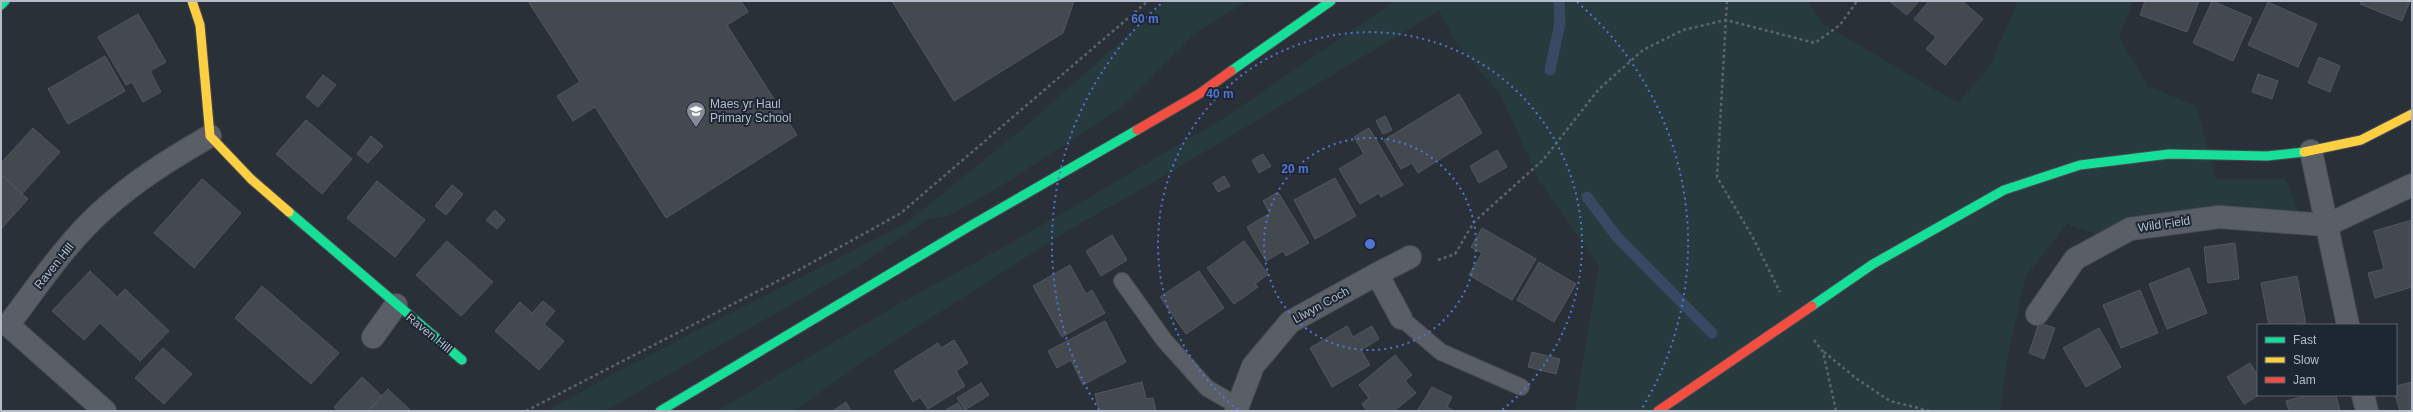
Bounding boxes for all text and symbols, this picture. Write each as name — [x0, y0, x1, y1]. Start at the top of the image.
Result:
text: 60 m — [1131, 12, 1159, 26]
text: 40 m — [1206, 87, 1234, 101]
place label: Maes yr Haul Primary School — [710, 97, 791, 125]
school or university icon: Maes yr Haul Primary School — [685, 100, 707, 128]
text: 20 m — [1281, 162, 1309, 176]
street label: Wild Field — [2137, 213, 2191, 235]
centre of rings — [1363, 237, 1377, 251]
street label: Raven Hill — [31, 240, 77, 292]
street label: Llwyn Coch — [1290, 284, 1352, 326]
street label: Raven Hill — [403, 310, 455, 356]
legend — [2257, 324, 2397, 396]
text: Fast — [2293, 333, 2317, 347]
text: Slow — [2293, 353, 2319, 367]
text: Jam — [2293, 373, 2316, 387]

